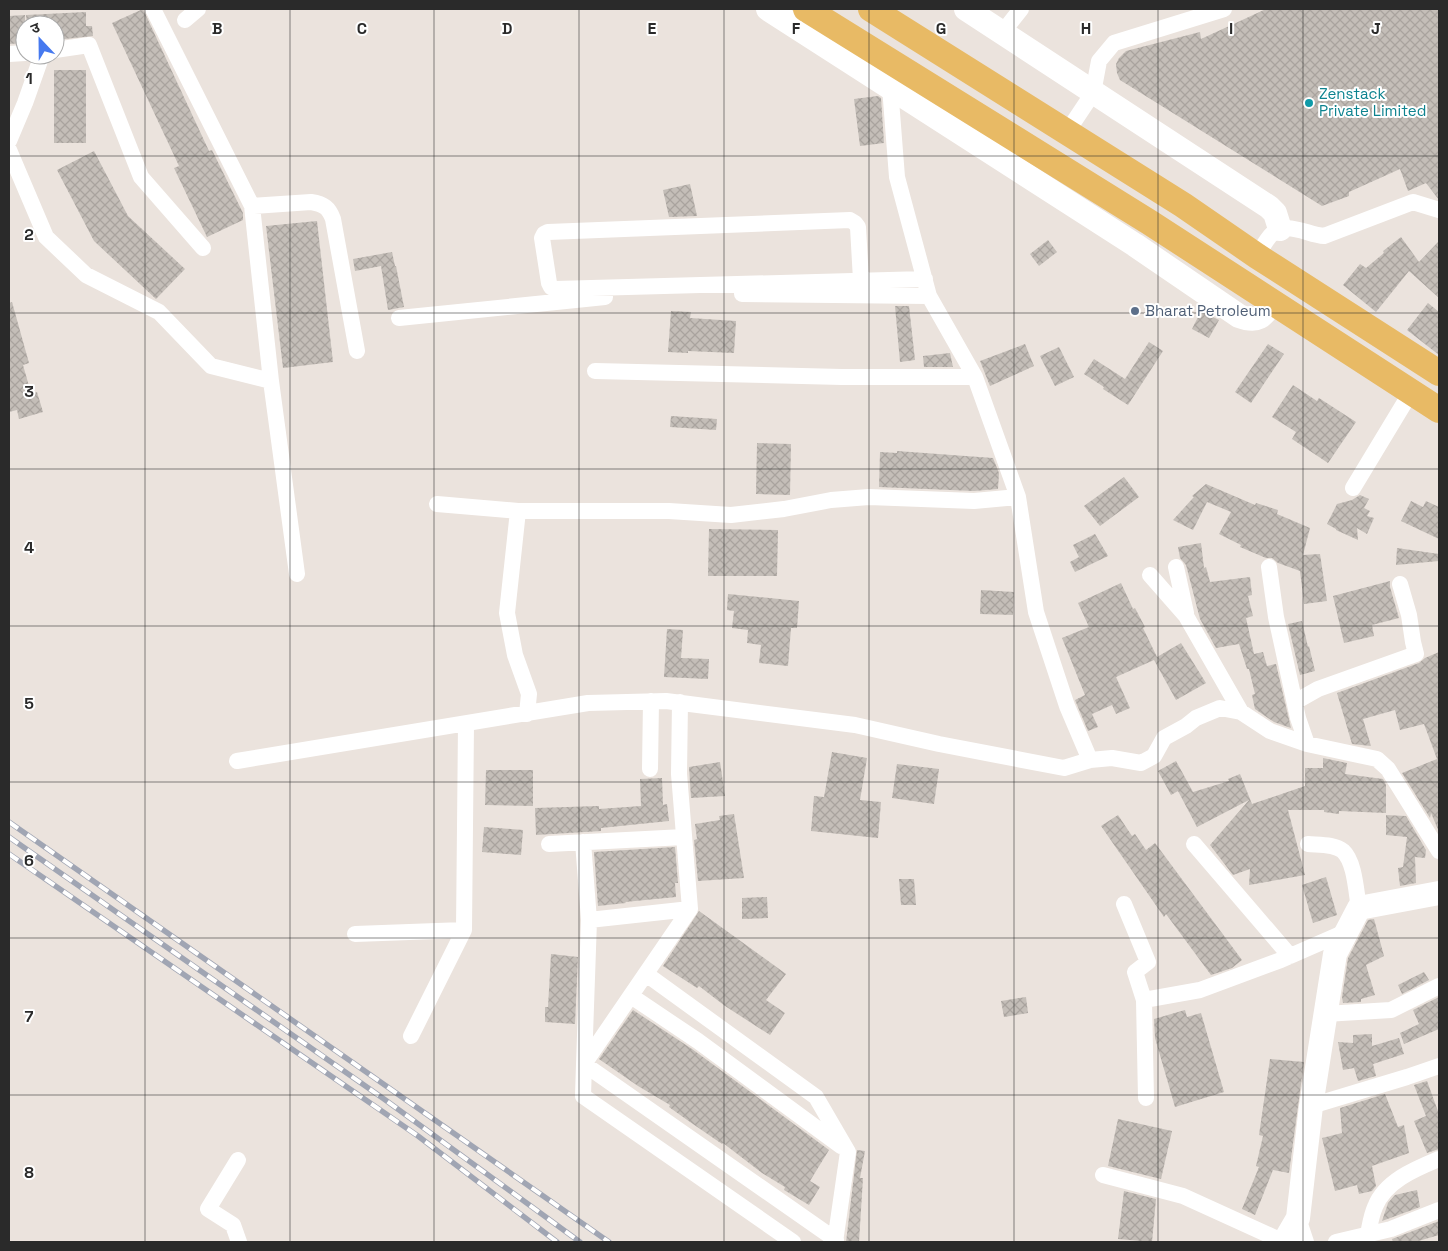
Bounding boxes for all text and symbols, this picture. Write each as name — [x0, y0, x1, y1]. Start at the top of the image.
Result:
north arrow — [15, 15, 65, 65]
text: उ — [28, 18, 43, 38]
text: B — [212, 18, 222, 39]
text: C — [357, 18, 367, 39]
text: D — [502, 18, 512, 39]
text: E — [648, 18, 657, 39]
text: F — [792, 18, 801, 39]
text: G — [936, 18, 946, 39]
text: H — [1081, 18, 1091, 39]
text: I — [1229, 18, 1233, 39]
text: J — [1371, 18, 1381, 39]
text: 1 — [25, 68, 33, 89]
place label: Zenstack Private Limited — [1319, 84, 1426, 120]
marker: Zenstack Private Limited — [1303, 97, 1315, 109]
text: 2 — [24, 224, 34, 245]
place label: Bharat Petroleum — [1145, 301, 1271, 320]
marker: Bharat Petroleum — [1129, 305, 1141, 317]
text: 3 — [24, 381, 34, 402]
text: 4 — [24, 537, 34, 558]
text: 5 — [24, 693, 34, 714]
text: 6 — [24, 850, 34, 871]
text: 7 — [25, 1006, 34, 1027]
text: 8 — [24, 1162, 34, 1183]

